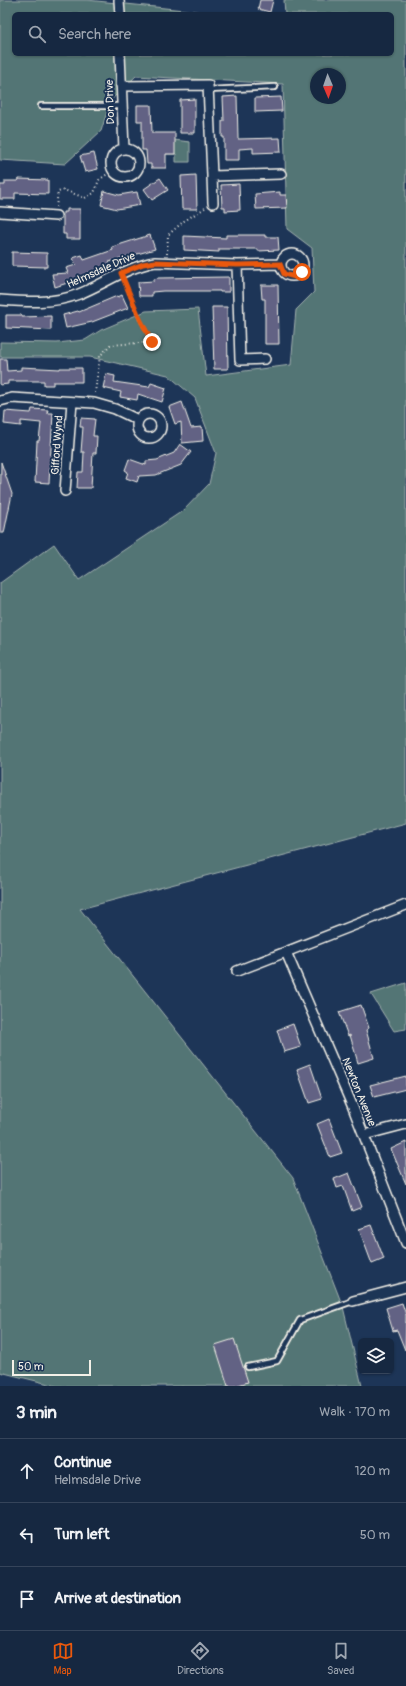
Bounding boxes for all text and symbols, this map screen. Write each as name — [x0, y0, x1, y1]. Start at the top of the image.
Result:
search box — [12, 12, 394, 56]
icon: search — [26, 23, 48, 45]
text: Search here — [58, 25, 131, 44]
north arrow — [310, 68, 346, 104]
street label: Don Drive — [103, 79, 117, 125]
street label: Helmsdale Drive — [65, 249, 138, 291]
route start — [293, 263, 311, 281]
route end — [143, 333, 161, 351]
street label: Gifford Wynd — [48, 415, 66, 475]
street label: Newton Avenue — [339, 1056, 379, 1129]
map controls — [358, 1338, 394, 1374]
button: layers — [358, 1338, 394, 1374]
scale bar — [12, 1358, 91, 1377]
text: 50 m — [18, 1360, 44, 1373]
text: 3 min — [16, 1402, 57, 1423]
text: Walk · 170 m — [319, 1404, 390, 1420]
text: Continue — [54, 1453, 112, 1472]
icon: ahead — [16, 1460, 38, 1482]
text: 120 m — [354, 1463, 390, 1479]
text: Helmsdale Drive — [54, 1472, 141, 1488]
icon: left — [16, 1524, 38, 1546]
text: Turn left — [54, 1525, 110, 1544]
text: 50 m — [360, 1527, 390, 1543]
icon: arrive — [16, 1588, 38, 1610]
text: Arrive at destination — [54, 1589, 181, 1608]
tab: Map — [52, 1640, 74, 1677]
tab: Directions — [177, 1640, 224, 1677]
tab: Saved — [327, 1640, 354, 1677]

